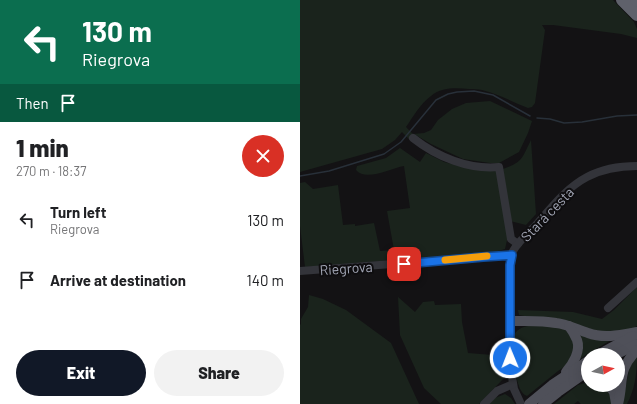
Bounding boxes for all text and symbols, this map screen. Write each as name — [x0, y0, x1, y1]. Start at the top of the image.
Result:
text: 130 m — [82, 14, 152, 48]
icon: left — [16, 16, 68, 68]
text: Riegrova — [82, 48, 150, 70]
icon: arrive — [57, 92, 79, 114]
text: Then — [16, 94, 49, 112]
text: 1 min — [16, 133, 69, 162]
button: close — [242, 135, 284, 177]
text: 270 m · 18:37 — [16, 163, 86, 179]
street label: Stará cesta — [517, 183, 577, 245]
text: Turn left — [50, 203, 106, 221]
icon: left — [16, 209, 38, 231]
text: 130 m — [247, 211, 284, 229]
text: Riegrova — [50, 221, 99, 237]
pin — [387, 247, 421, 281]
icon: arrive — [393, 253, 415, 275]
street label: Riegrova — [319, 258, 373, 278]
icon: arrive — [16, 269, 38, 291]
text: Arrive at destination — [50, 271, 186, 289]
text: 140 m — [247, 271, 284, 289]
position arrow — [489, 337, 531, 379]
north arrow — [581, 348, 625, 392]
map controls — [581, 348, 625, 392]
button: Exit — [16, 350, 146, 396]
button: Share — [154, 350, 284, 396]

